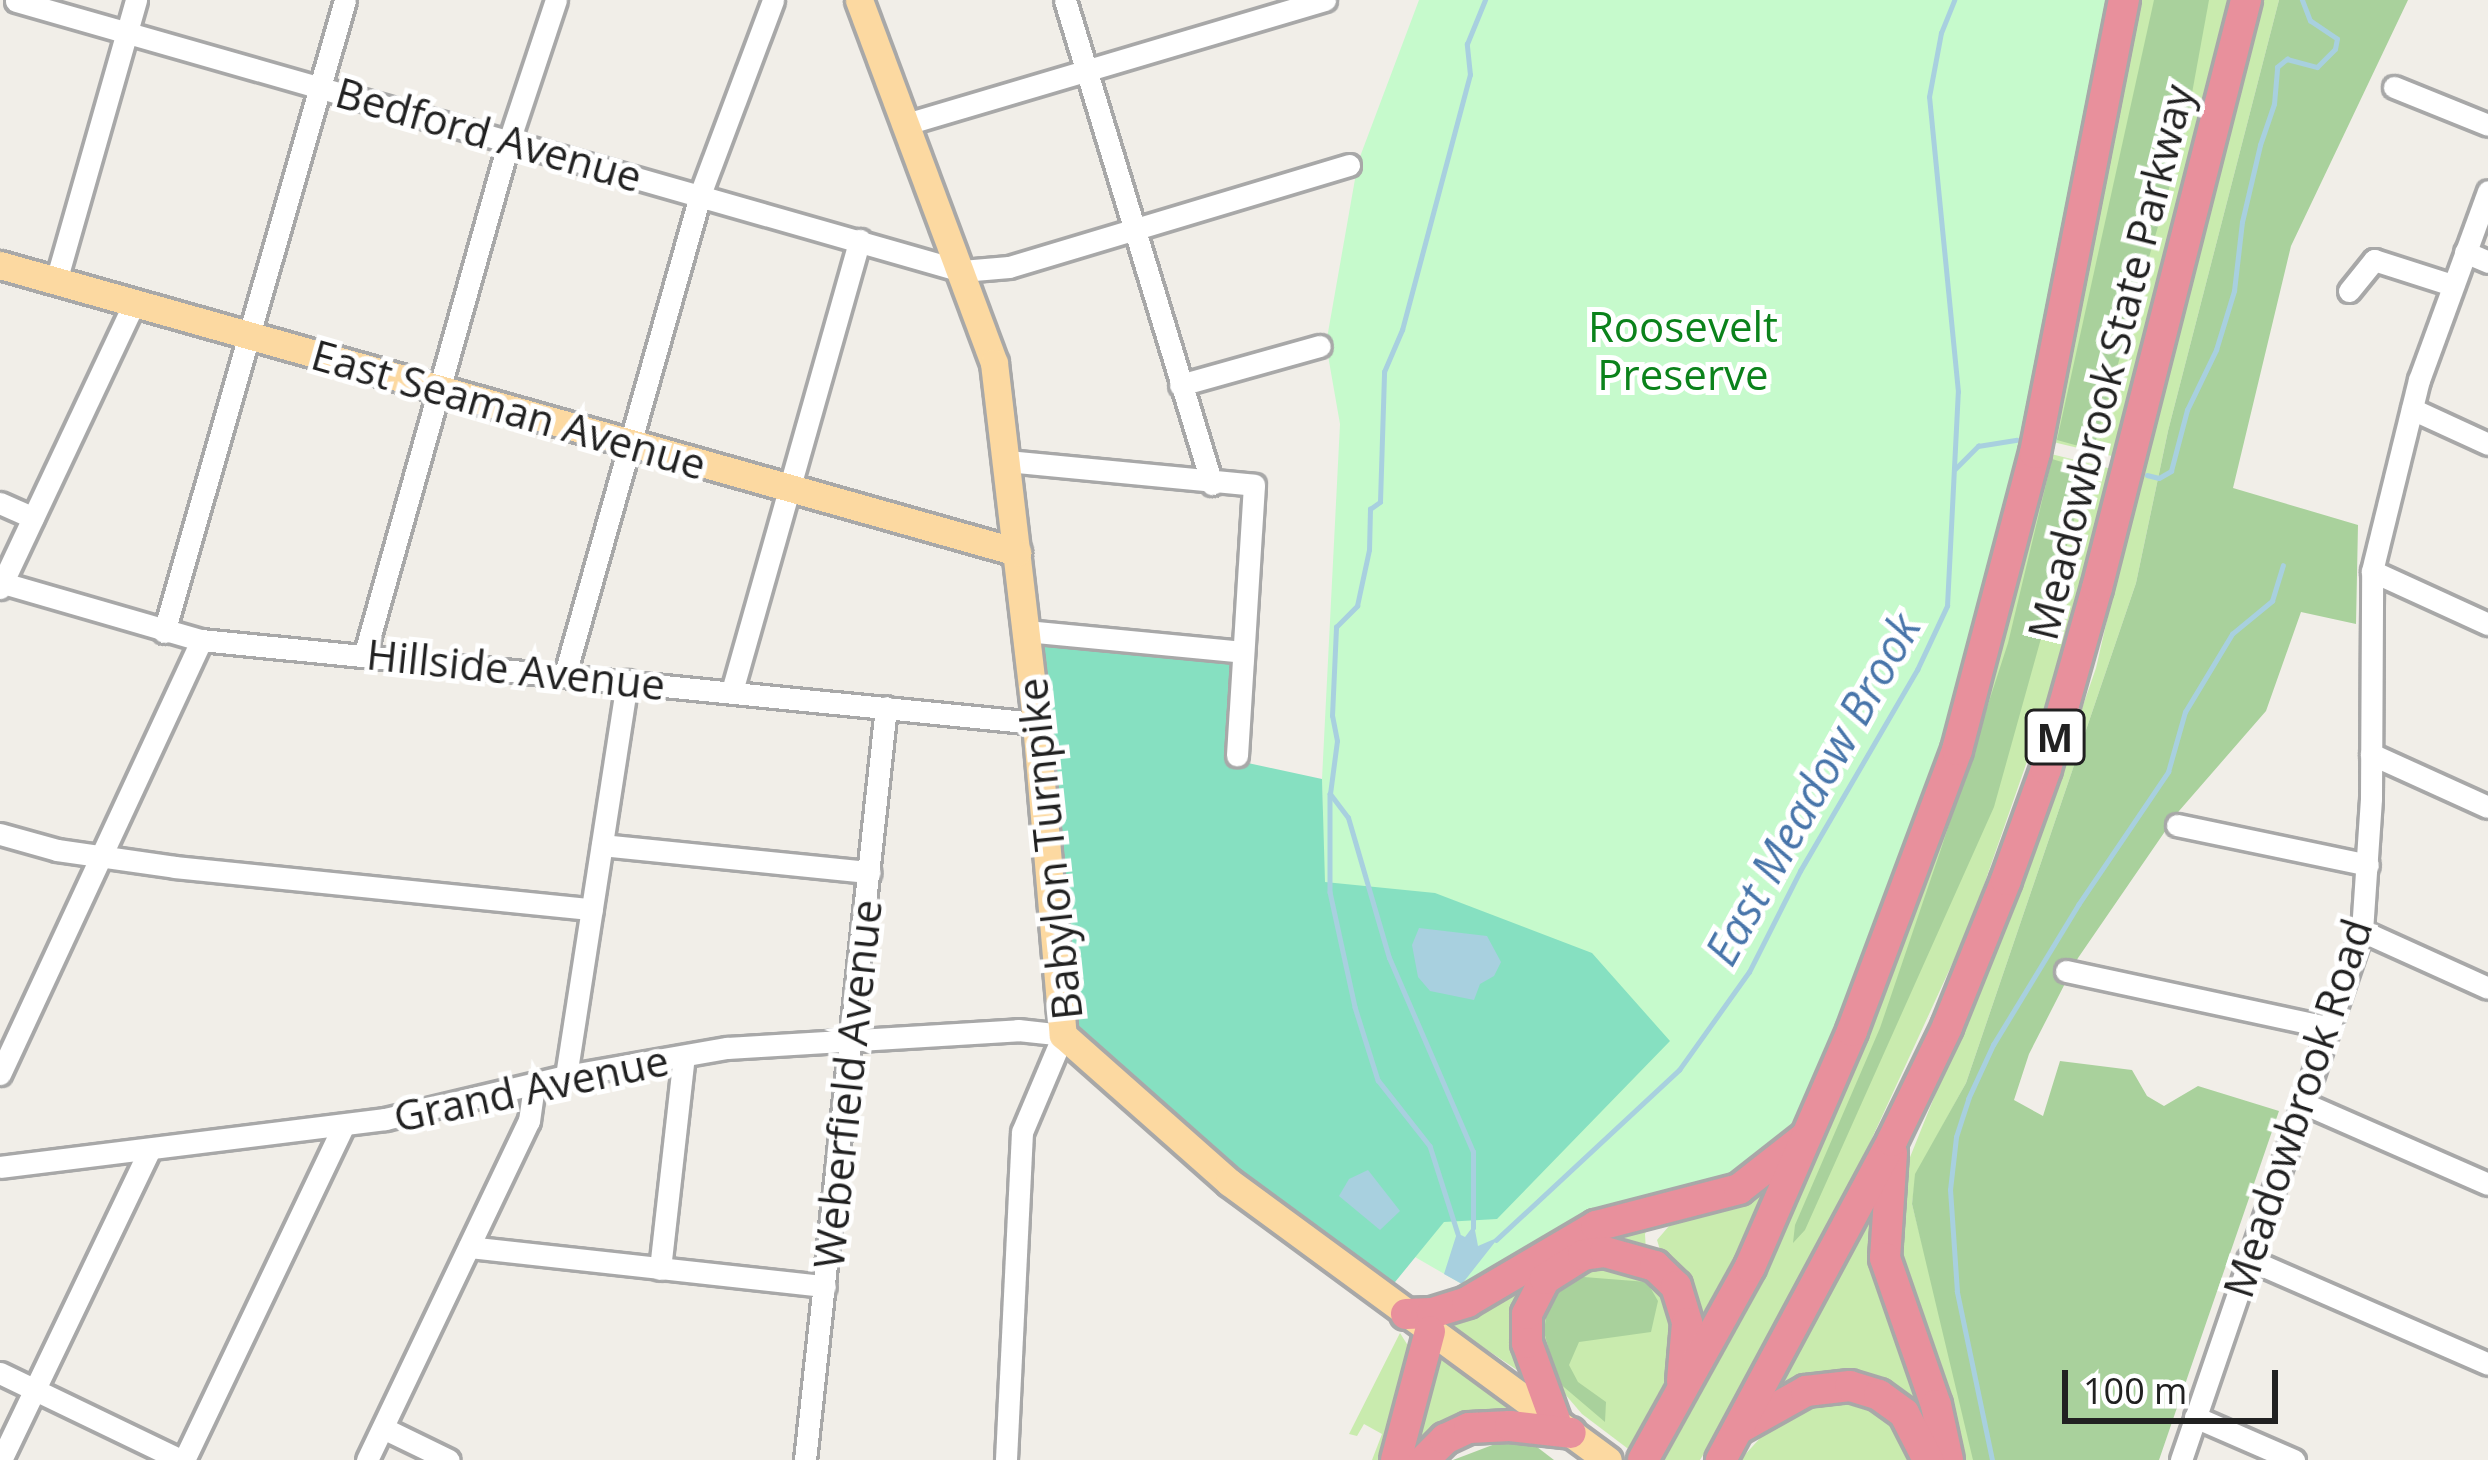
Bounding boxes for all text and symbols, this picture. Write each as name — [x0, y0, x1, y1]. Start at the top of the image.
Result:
street label: Bedford Avenue — [330, 66, 648, 202]
street label: Meadowbrook State Parkway — [2017, 79, 2203, 645]
park label: Roosevelt Preserve — [1588, 301, 1778, 400]
street label: East Seaman Avenue — [306, 329, 712, 489]
water label: East Meadow Brook — [1693, 604, 1931, 974]
street label: Hillside Avenue — [364, 628, 668, 710]
street label: Babylon Turnpike — [1006, 676, 1092, 1022]
road number: M — [2022, 704, 2088, 770]
street label: Weberfield Avenue — [803, 897, 891, 1271]
street label: Meadowbrook Road — [2212, 912, 2382, 1304]
street label: Grand Avenue — [389, 1034, 673, 1142]
scale bar — [2068, 1346, 2284, 1420]
text: 100 m — [2083, 1366, 2187, 1415]

